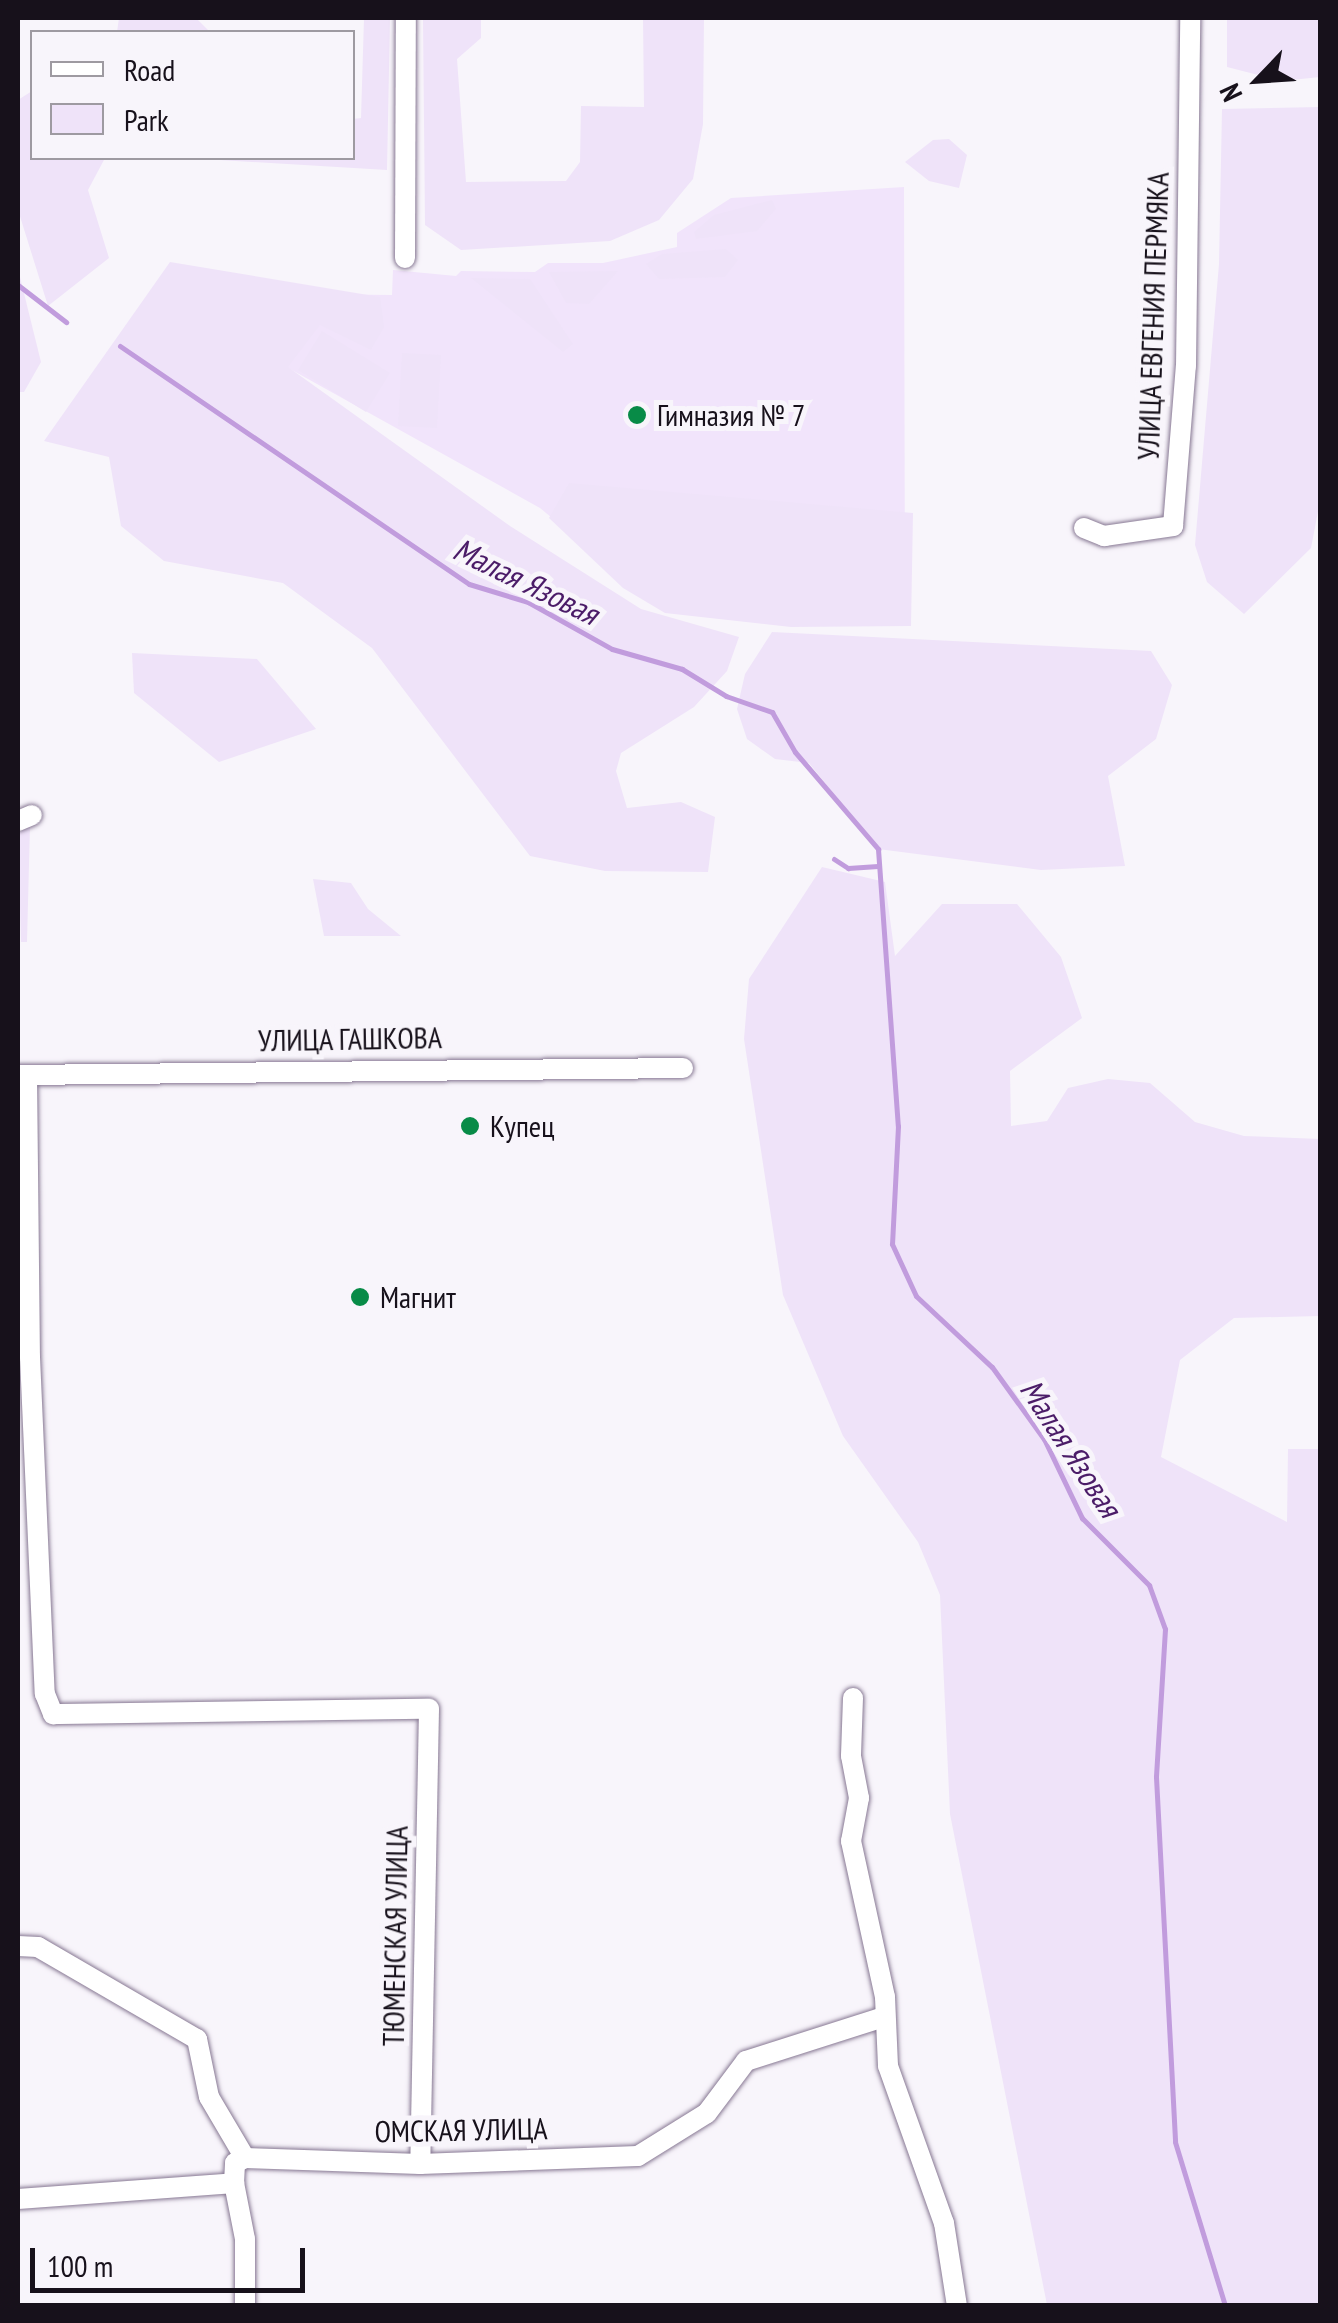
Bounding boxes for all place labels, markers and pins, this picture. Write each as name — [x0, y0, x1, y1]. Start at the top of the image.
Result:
place label: Гимназия № 7 — [657, 397, 805, 433]
marker: Гимназия № 7 — [626, 404, 648, 426]
place label: Купец — [490, 1108, 554, 1144]
marker: Купец — [459, 1115, 481, 1137]
place label: Магнит — [380, 1279, 456, 1315]
marker: Магнит — [349, 1286, 371, 1308]

